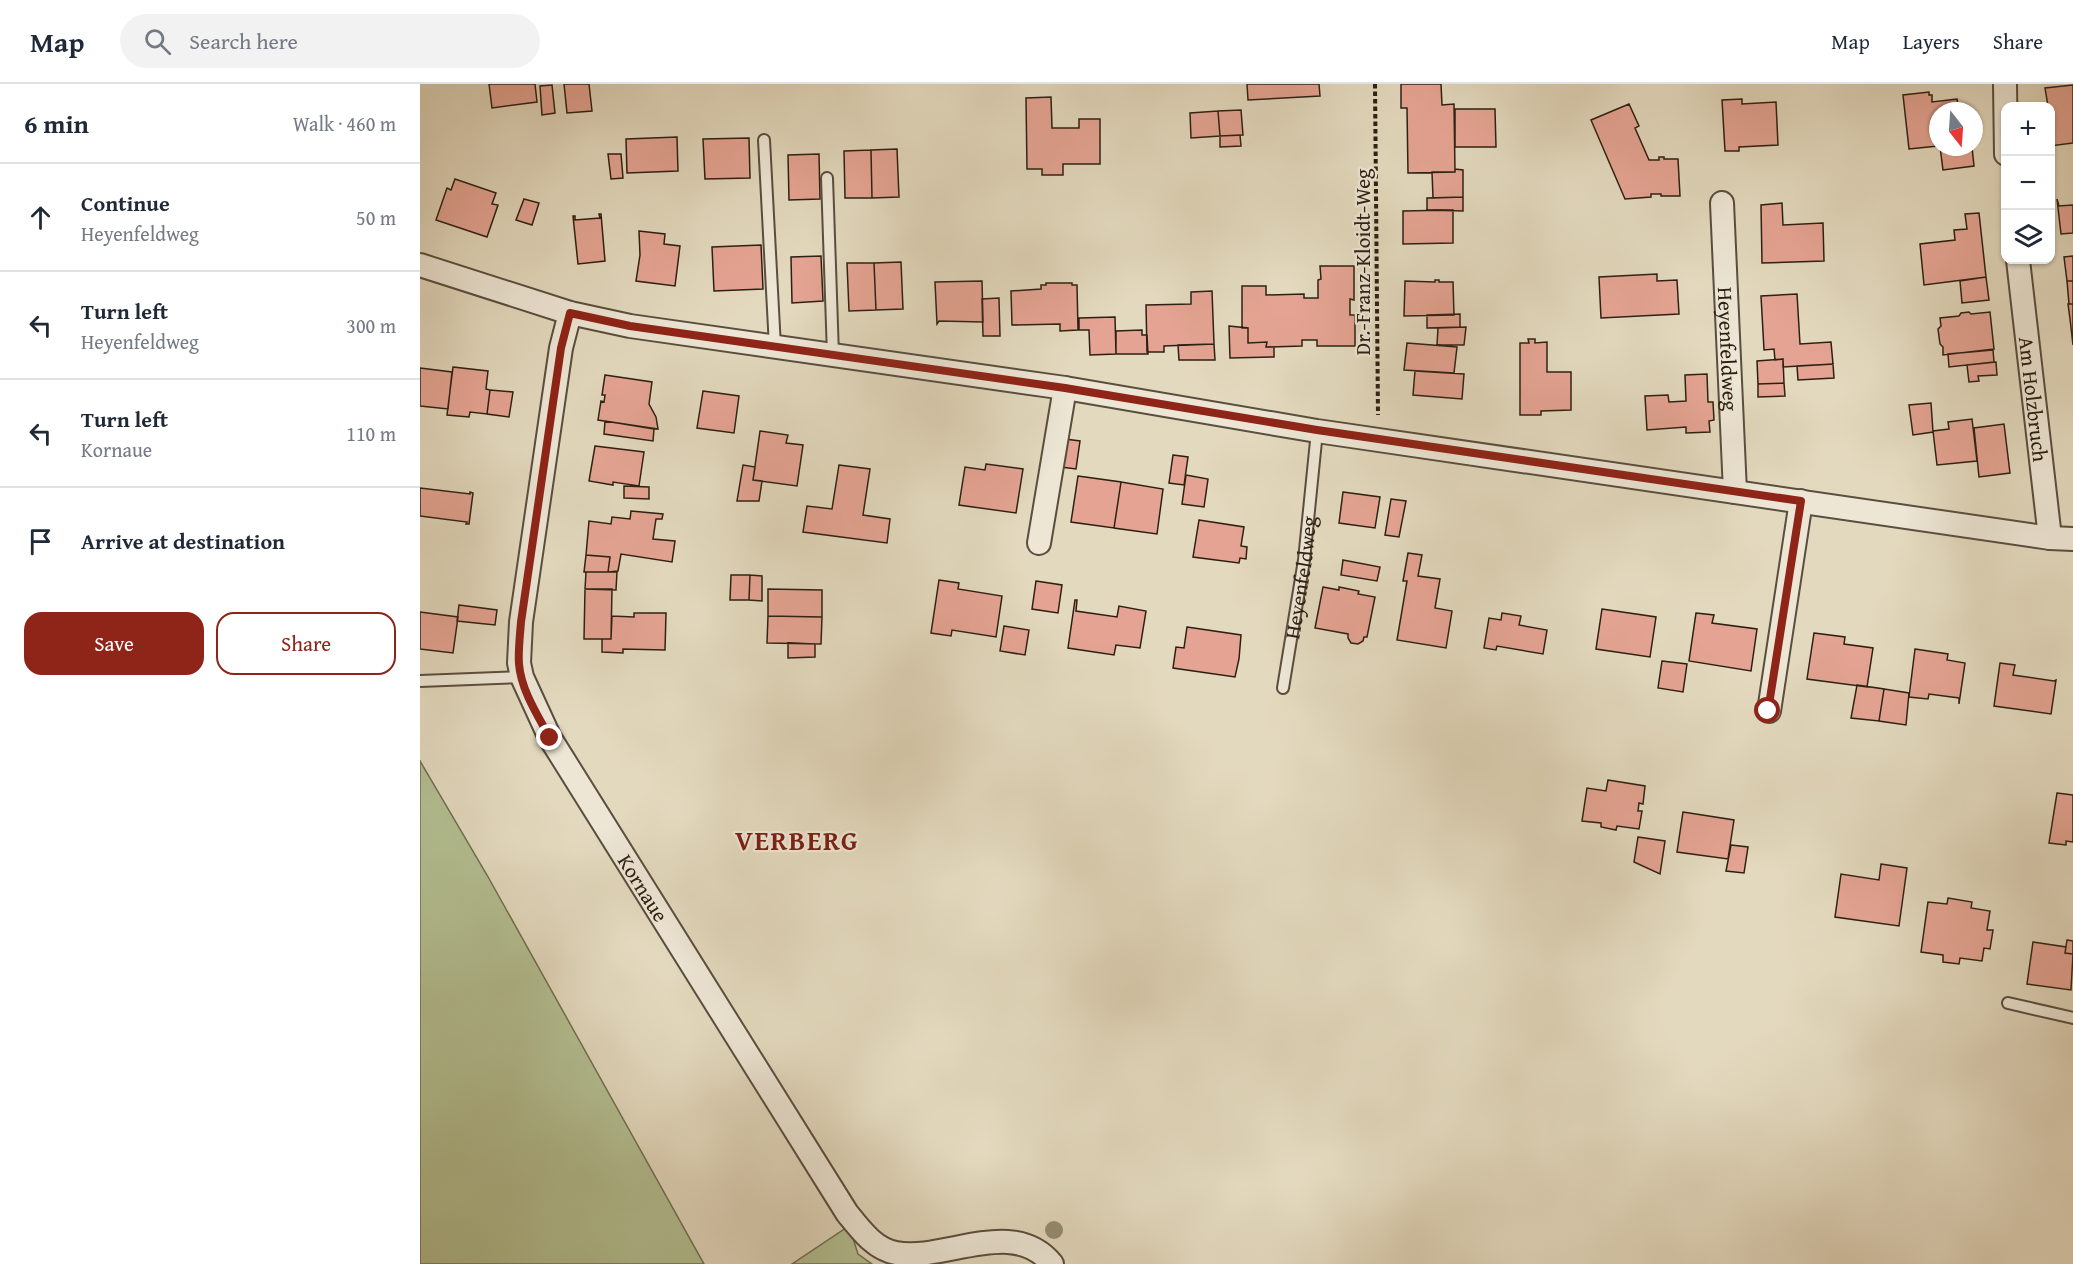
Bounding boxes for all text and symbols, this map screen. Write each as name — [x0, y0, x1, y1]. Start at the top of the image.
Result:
search box — [120, 14, 540, 68]
text: Map — [30, 21, 84, 62]
icon: search — [141, 25, 174, 58]
text: Search here — [189, 25, 298, 57]
text: Map — [1831, 26, 1870, 57]
text: Layers — [1903, 26, 1960, 57]
text: Share — [1993, 26, 2043, 57]
north arrow — [1929, 102, 1983, 156]
map controls — [2001, 102, 2055, 264]
button: + — [2001, 102, 2055, 156]
text: 6 min — [24, 104, 89, 143]
text: Walk · 460 m — [293, 109, 396, 138]
button: − — [2001, 156, 2055, 210]
street label: Dr.-Franz-Kloidt-Weg — [1347, 168, 1378, 356]
text: Continue — [81, 187, 170, 219]
icon: ahead — [24, 201, 57, 234]
text: 50 m — [356, 203, 396, 232]
button: layers — [2001, 210, 2055, 264]
text: Heyenfeldweg — [81, 219, 199, 248]
street label: Heyenfeldweg — [1710, 286, 1747, 412]
text: Turn left — [81, 295, 168, 327]
icon: left — [24, 309, 57, 342]
text: 300 m — [346, 311, 396, 340]
text: Heyenfeldweg — [81, 327, 199, 356]
street label: Am Holzbruch — [2011, 335, 2057, 464]
text: Turn left — [81, 403, 168, 435]
icon: left — [24, 417, 57, 450]
text: 110 m — [346, 419, 396, 448]
text: Kornaue — [81, 435, 152, 464]
street label: Heyenfeldweg — [1276, 514, 1324, 641]
icon: arrive — [24, 525, 57, 558]
text: Arrive at destination — [81, 525, 285, 557]
button: Save — [24, 612, 204, 675]
button: Share — [216, 612, 396, 675]
route start — [1754, 697, 1780, 723]
route end — [536, 724, 562, 750]
district label: VERBERG — [735, 820, 859, 860]
street label: Kornaue — [611, 848, 677, 928]

